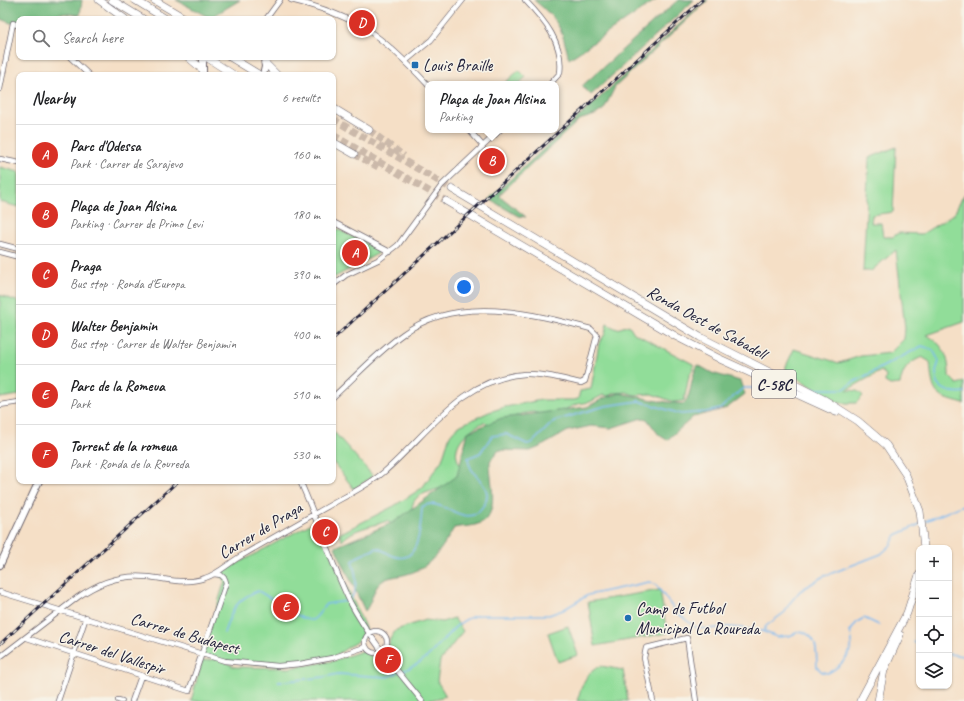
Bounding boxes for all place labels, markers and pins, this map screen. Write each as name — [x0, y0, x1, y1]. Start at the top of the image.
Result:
pin: D — [349, 8, 375, 38]
place label: Louis Braille — [423, 55, 494, 76]
marker: Louis Braille — [410, 60, 420, 70]
pin: B — [479, 146, 505, 176]
pin: A — [342, 238, 368, 268]
pin: C — [312, 517, 338, 547]
pin: E — [273, 592, 299, 622]
place label: Camp de Futbol Municipal La Roureda — [636, 598, 761, 639]
marker: Camp de Futbol Municipal La Roureda — [623, 613, 633, 623]
pin: F — [375, 645, 401, 675]

